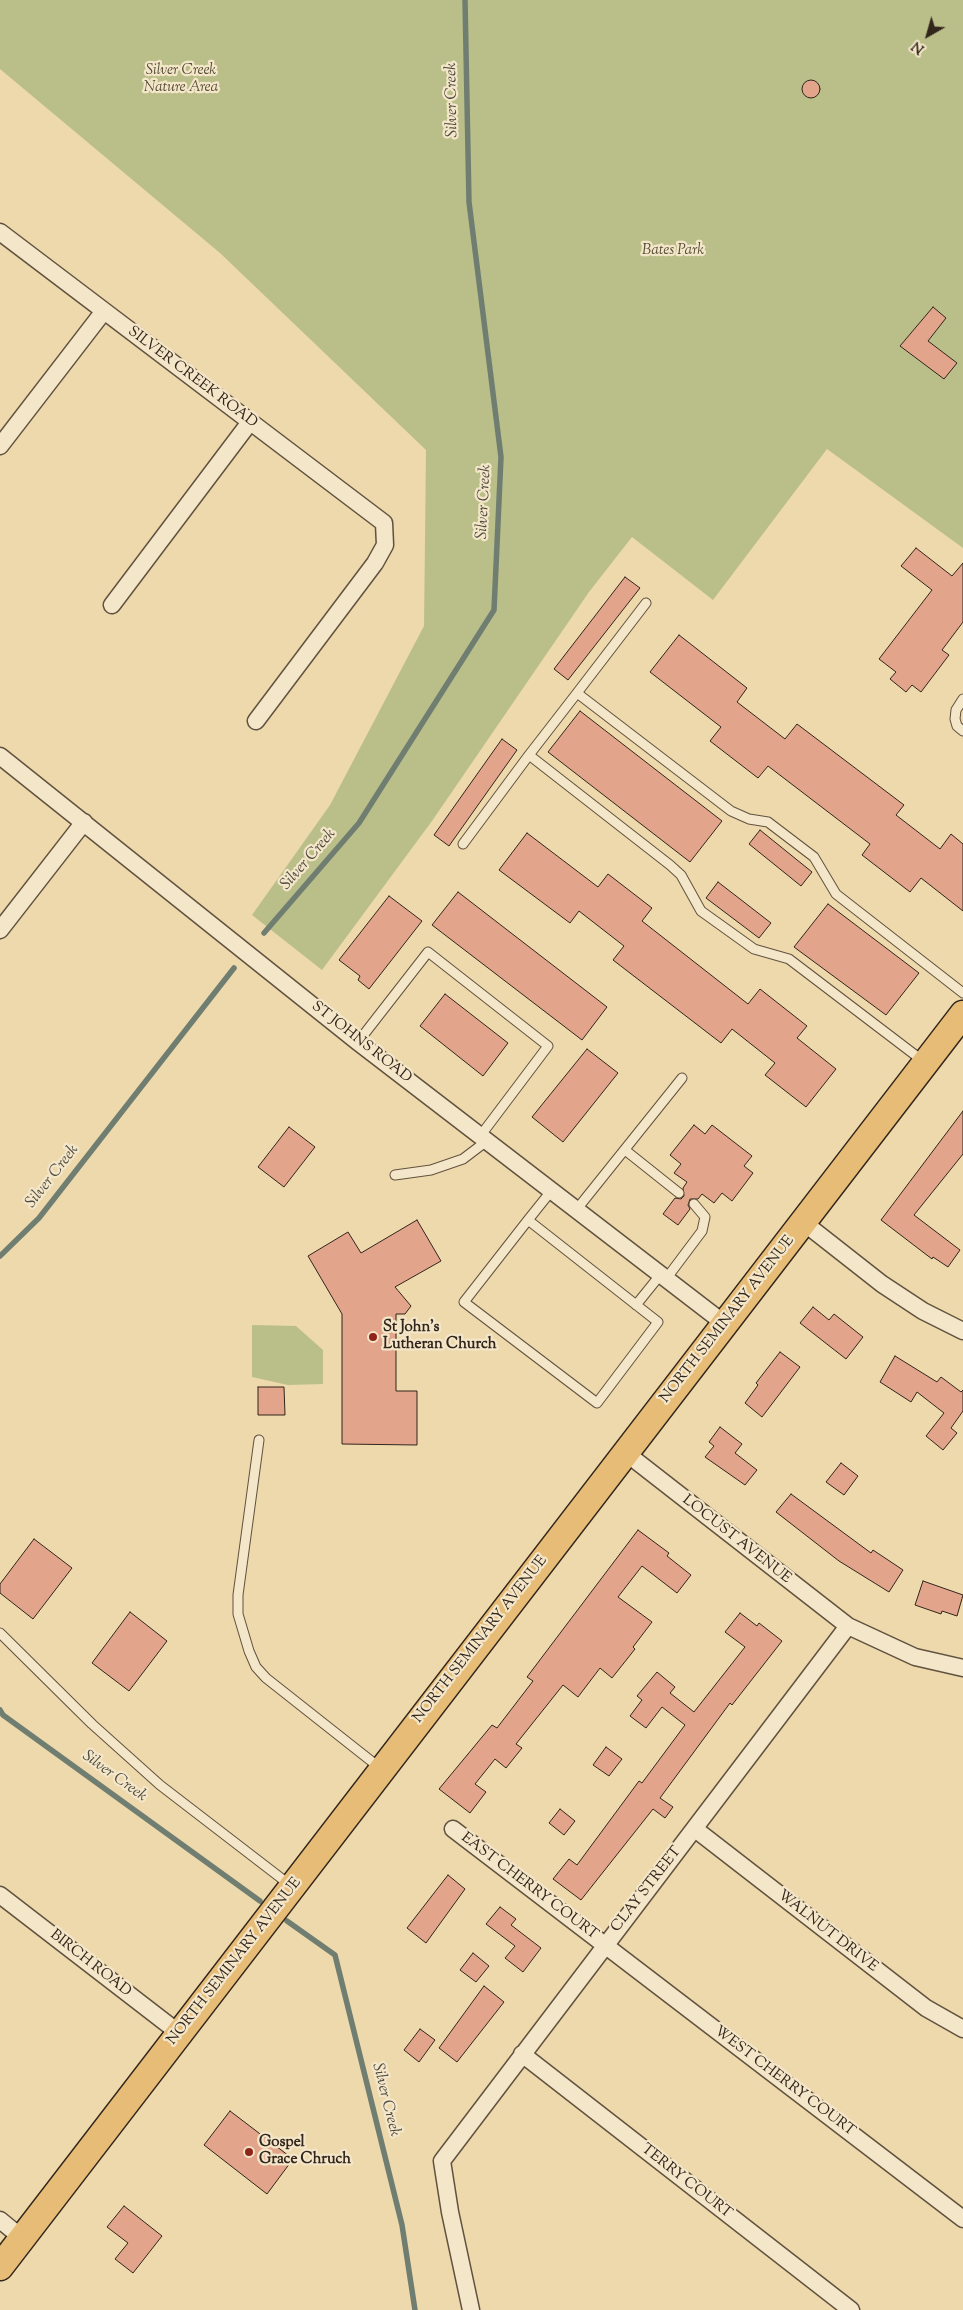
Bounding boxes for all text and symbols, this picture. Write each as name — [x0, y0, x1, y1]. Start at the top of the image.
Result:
north arrow — [903, 10, 953, 60]
text: N — [908, 35, 929, 58]
park label: Silver Creek Nature Area — [144, 62, 218, 97]
water label: Silver Creek — [443, 62, 463, 138]
park label: Bates Park — [642, 242, 704, 260]
street label: SILVER CREEK ROAD — [124, 323, 260, 433]
water label: Silver Creek — [473, 464, 497, 540]
water label: Silver Creek — [277, 825, 341, 895]
street label: ST JOHNS ROAD — [307, 998, 415, 1088]
water label: Silver Creek — [22, 1142, 84, 1212]
street label: NORTH SEMINARY AVENUE — [657, 1233, 799, 1407]
place label: St John's Lutheran Church — [383, 1319, 497, 1354]
marker: St John's Lutheran Church — [367, 1331, 379, 1343]
street label: LOCUST AVENUE — [678, 1492, 794, 1588]
street label: NORTH SEMINARY AVENUE — [410, 1553, 552, 1727]
water label: Silver Creek — [78, 1747, 150, 1807]
street label: EAST CHERRY COURT — [457, 1829, 601, 1945]
street label: CLAY STREET — [608, 1844, 686, 1936]
street label: NORTH SEMINARY AVENUE — [164, 1875, 306, 2049]
street label: WALNUT DRIVE — [773, 1887, 881, 1977]
street label: BIRCH ROAD — [46, 1927, 134, 2001]
street label: WEST CHERRY COURT — [710, 2023, 858, 2141]
water label: Silver Creek — [367, 2061, 403, 2139]
place label: Gospel Grace Chruch — [259, 2134, 351, 2169]
street label: TERRY COURT — [637, 2141, 735, 2223]
marker: Gospel Grace Chruch — [243, 2146, 255, 2158]

